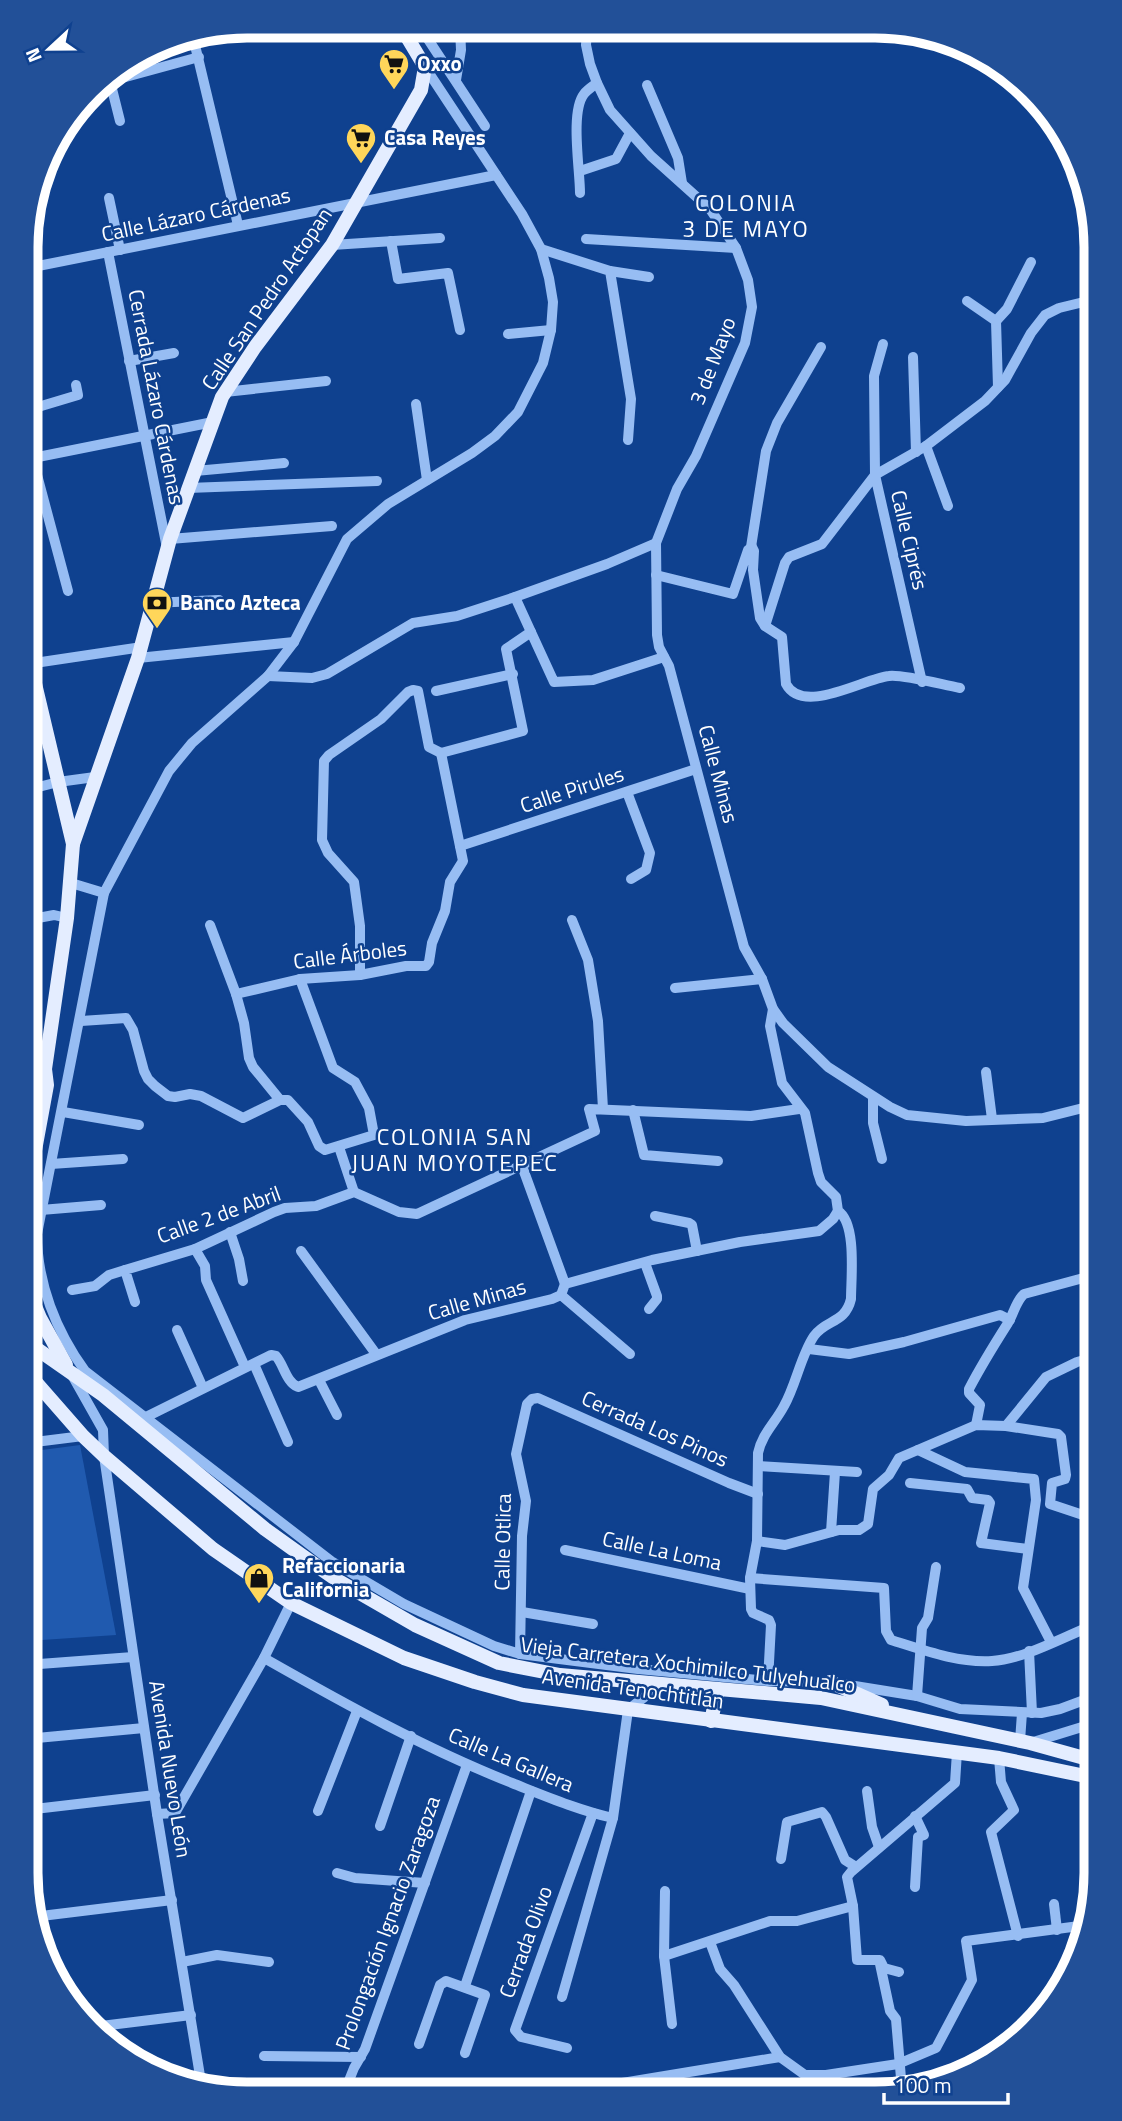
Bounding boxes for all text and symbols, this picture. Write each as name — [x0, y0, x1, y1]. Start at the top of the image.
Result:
north arrow — [14, 14, 84, 84]
text: N — [17, 44, 49, 67]
supermarket icon: Oxxo — [377, 47, 411, 91]
place label: Oxxo — [417, 47, 462, 79]
supermarket icon: Casa Reyes — [344, 121, 378, 165]
place label: Casa Reyes — [384, 121, 486, 153]
street label: Calle Lázaro Cárdenas — [98, 178, 293, 250]
district label: COLONIA 3 DE MAYO — [682, 185, 810, 246]
street label: Calle San Pedro Actopan — [193, 201, 339, 396]
street label: Cerrada Lázaro Cárdenas — [120, 286, 194, 507]
street label: 3 de Mayo — [681, 312, 743, 409]
street label: Calle Ciprés — [883, 487, 937, 593]
bank icon: Banco Azteca — [140, 586, 174, 630]
place label: Banco Azteca — [180, 586, 301, 618]
street label: Calle Minas — [690, 721, 747, 827]
street label: Calle Pirules — [516, 757, 628, 821]
street label: Calle Árboles — [291, 931, 408, 977]
district label: COLONIA SAN JUAN MOYOTEPEC — [351, 1119, 559, 1180]
street label: Calle 2 de Abril — [152, 1177, 285, 1251]
street label: Calle Minas — [424, 1270, 530, 1328]
street label: Cerrada Los Pinos — [577, 1381, 734, 1475]
street label: Calle Otlica — [485, 1493, 519, 1591]
street label: Calle La Loma — [600, 1522, 725, 1578]
place label: Refaccionaria California — [282, 1549, 406, 1605]
shop icon: Refaccionaria California — [242, 1561, 276, 1605]
street label: Vieja Carretera Xochimilco Tulyehualco — [519, 1628, 857, 1700]
street label: Avenida Tenochtitlán — [540, 1659, 726, 1717]
street label: Avenida Nuevo León — [141, 1678, 201, 1860]
street label: Calle La Gallera — [444, 1718, 580, 1800]
street label: Prolongación Ignacio Zaragoza — [326, 1791, 448, 2054]
street label: Cerrada Olivo — [490, 1881, 560, 2002]
scale bar — [884, 2062, 1008, 2106]
text: 100 m — [894, 2069, 951, 2101]

